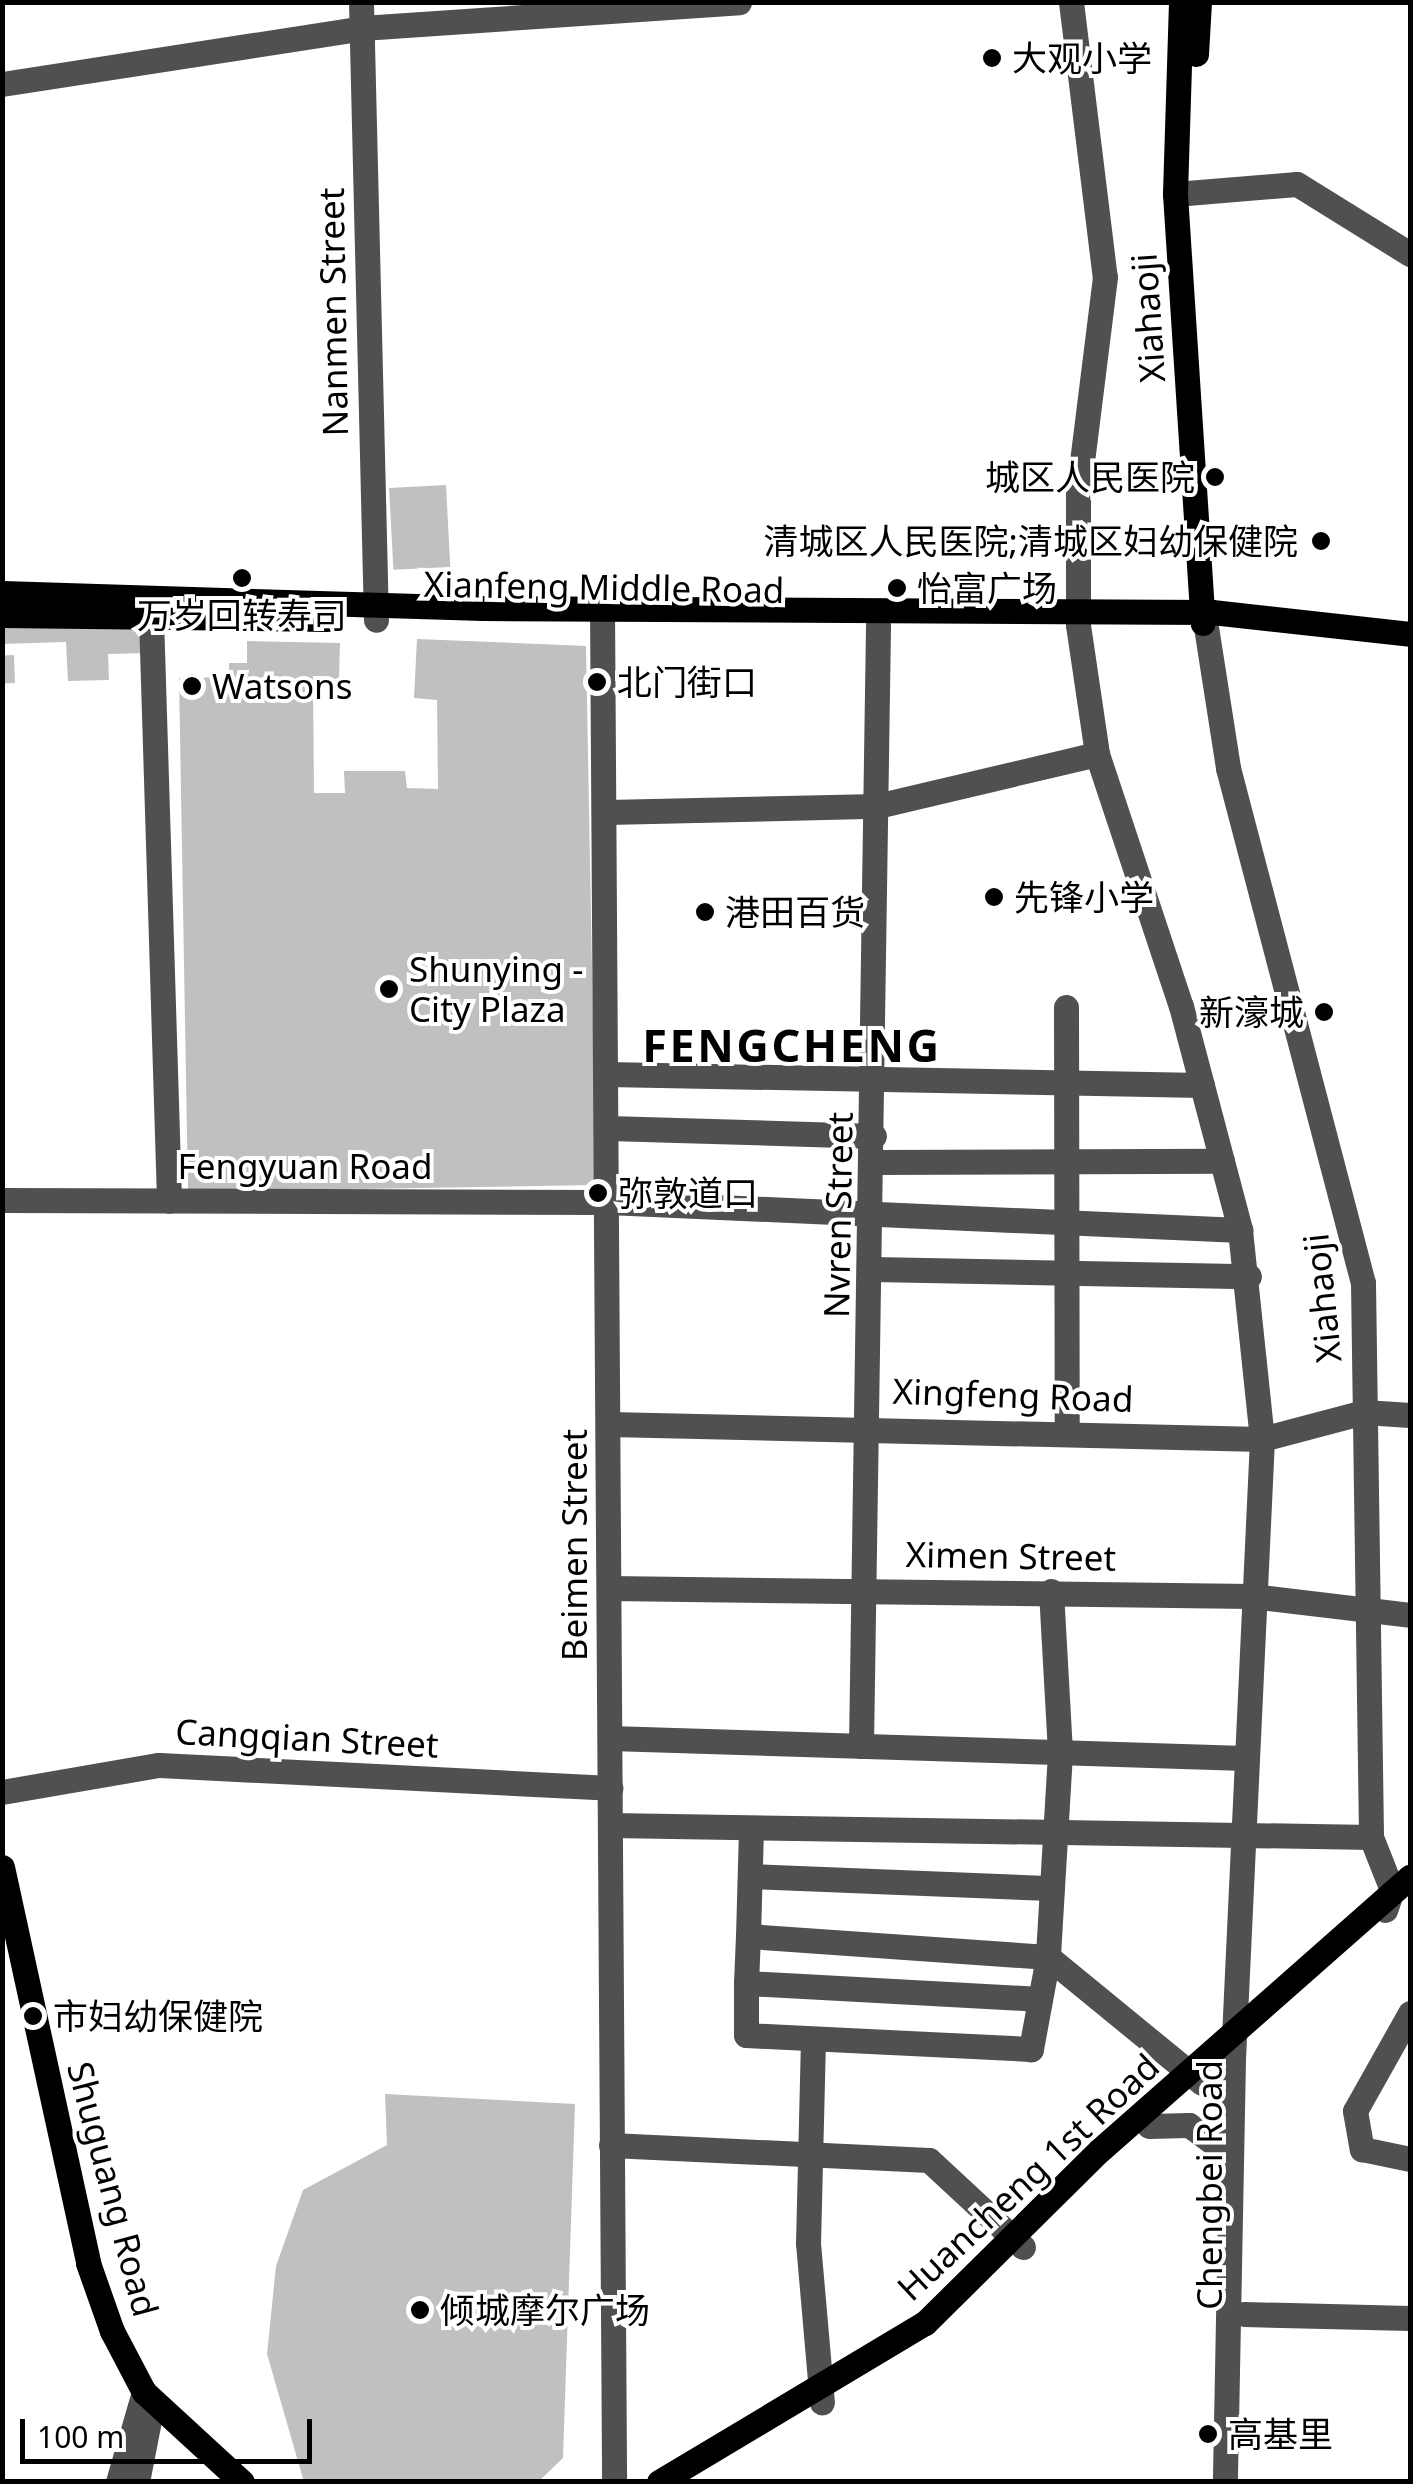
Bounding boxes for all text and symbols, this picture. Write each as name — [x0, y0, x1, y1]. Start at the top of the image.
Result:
place label: 大观小学 — [1012, 37, 1152, 79]
marker: 大观小学 — [981, 47, 1003, 69]
street label: Nanmen Street — [310, 187, 356, 437]
street label: Xiahaoji — [1123, 252, 1173, 384]
place label: 城区人民医院 — [985, 456, 1195, 498]
marker: 城区人民医院 — [1204, 466, 1226, 488]
place label: 清城区人民医院;清城区妇幼保健院 — [764, 520, 1298, 562]
marker: 清城区人民医院;清城区妇幼保健院 — [1308, 528, 1334, 554]
street label: Xianfeng Middle Road — [423, 563, 785, 611]
marker: 万岁回转寿司 — [231, 567, 253, 589]
place label: 怡富广场 — [917, 567, 1057, 609]
marker: 怡富广场 — [886, 577, 908, 599]
place label: 万岁回转寿司 — [137, 594, 347, 636]
place label: 北门街口 — [617, 661, 757, 703]
place label: Watsons — [212, 665, 352, 707]
marker: 北门街口 — [586, 671, 608, 693]
marker: Watsons — [181, 675, 203, 697]
place label: 先锋小学 — [1014, 876, 1154, 918]
marker: 先锋小学 — [983, 886, 1005, 908]
place label: 港田百货 — [725, 891, 865, 933]
marker: 港田百货 — [694, 901, 716, 923]
place label: Shunying - City Plaza — [409, 948, 584, 1030]
marker: Shunying - City Plaza — [378, 978, 400, 1000]
place label: 新濠城 — [1199, 991, 1304, 1033]
marker: 新濠城 — [1313, 1001, 1335, 1023]
district label: FENGCHENG — [642, 1018, 942, 1072]
street label: Nvren Street — [815, 1111, 861, 1319]
street label: Fengyuan Road — [177, 1145, 433, 1187]
place label: 弥敦道口 — [618, 1172, 758, 1214]
marker: 弥敦道口 — [587, 1182, 609, 1204]
street label: Xiahaoji — [1294, 1231, 1350, 1365]
street label: Xingfeng Road — [892, 1370, 1134, 1420]
street label: Beimen Street — [553, 1429, 595, 1661]
street label: Ximen Street — [905, 1533, 1117, 1579]
street label: Cangqian Street — [174, 1710, 440, 1766]
place label: 市妇幼保健院 — [53, 1995, 263, 2037]
marker: 市妇幼保健院 — [22, 2005, 44, 2027]
street label: Huancheng 1st Road — [889, 2045, 1167, 2309]
street label: Shuguang Road — [59, 2057, 167, 2321]
street label: Chengbei Road — [1188, 2060, 1230, 2310]
place label: 倾城摩尔广场 — [440, 2289, 650, 2331]
marker: 倾城摩尔广场 — [409, 2299, 431, 2321]
scale bar — [25, 2399, 318, 2461]
place label: 高基里 — [1228, 2413, 1333, 2455]
text: 100 m — [37, 2416, 124, 2457]
marker: 高基里 — [1197, 2423, 1219, 2445]

